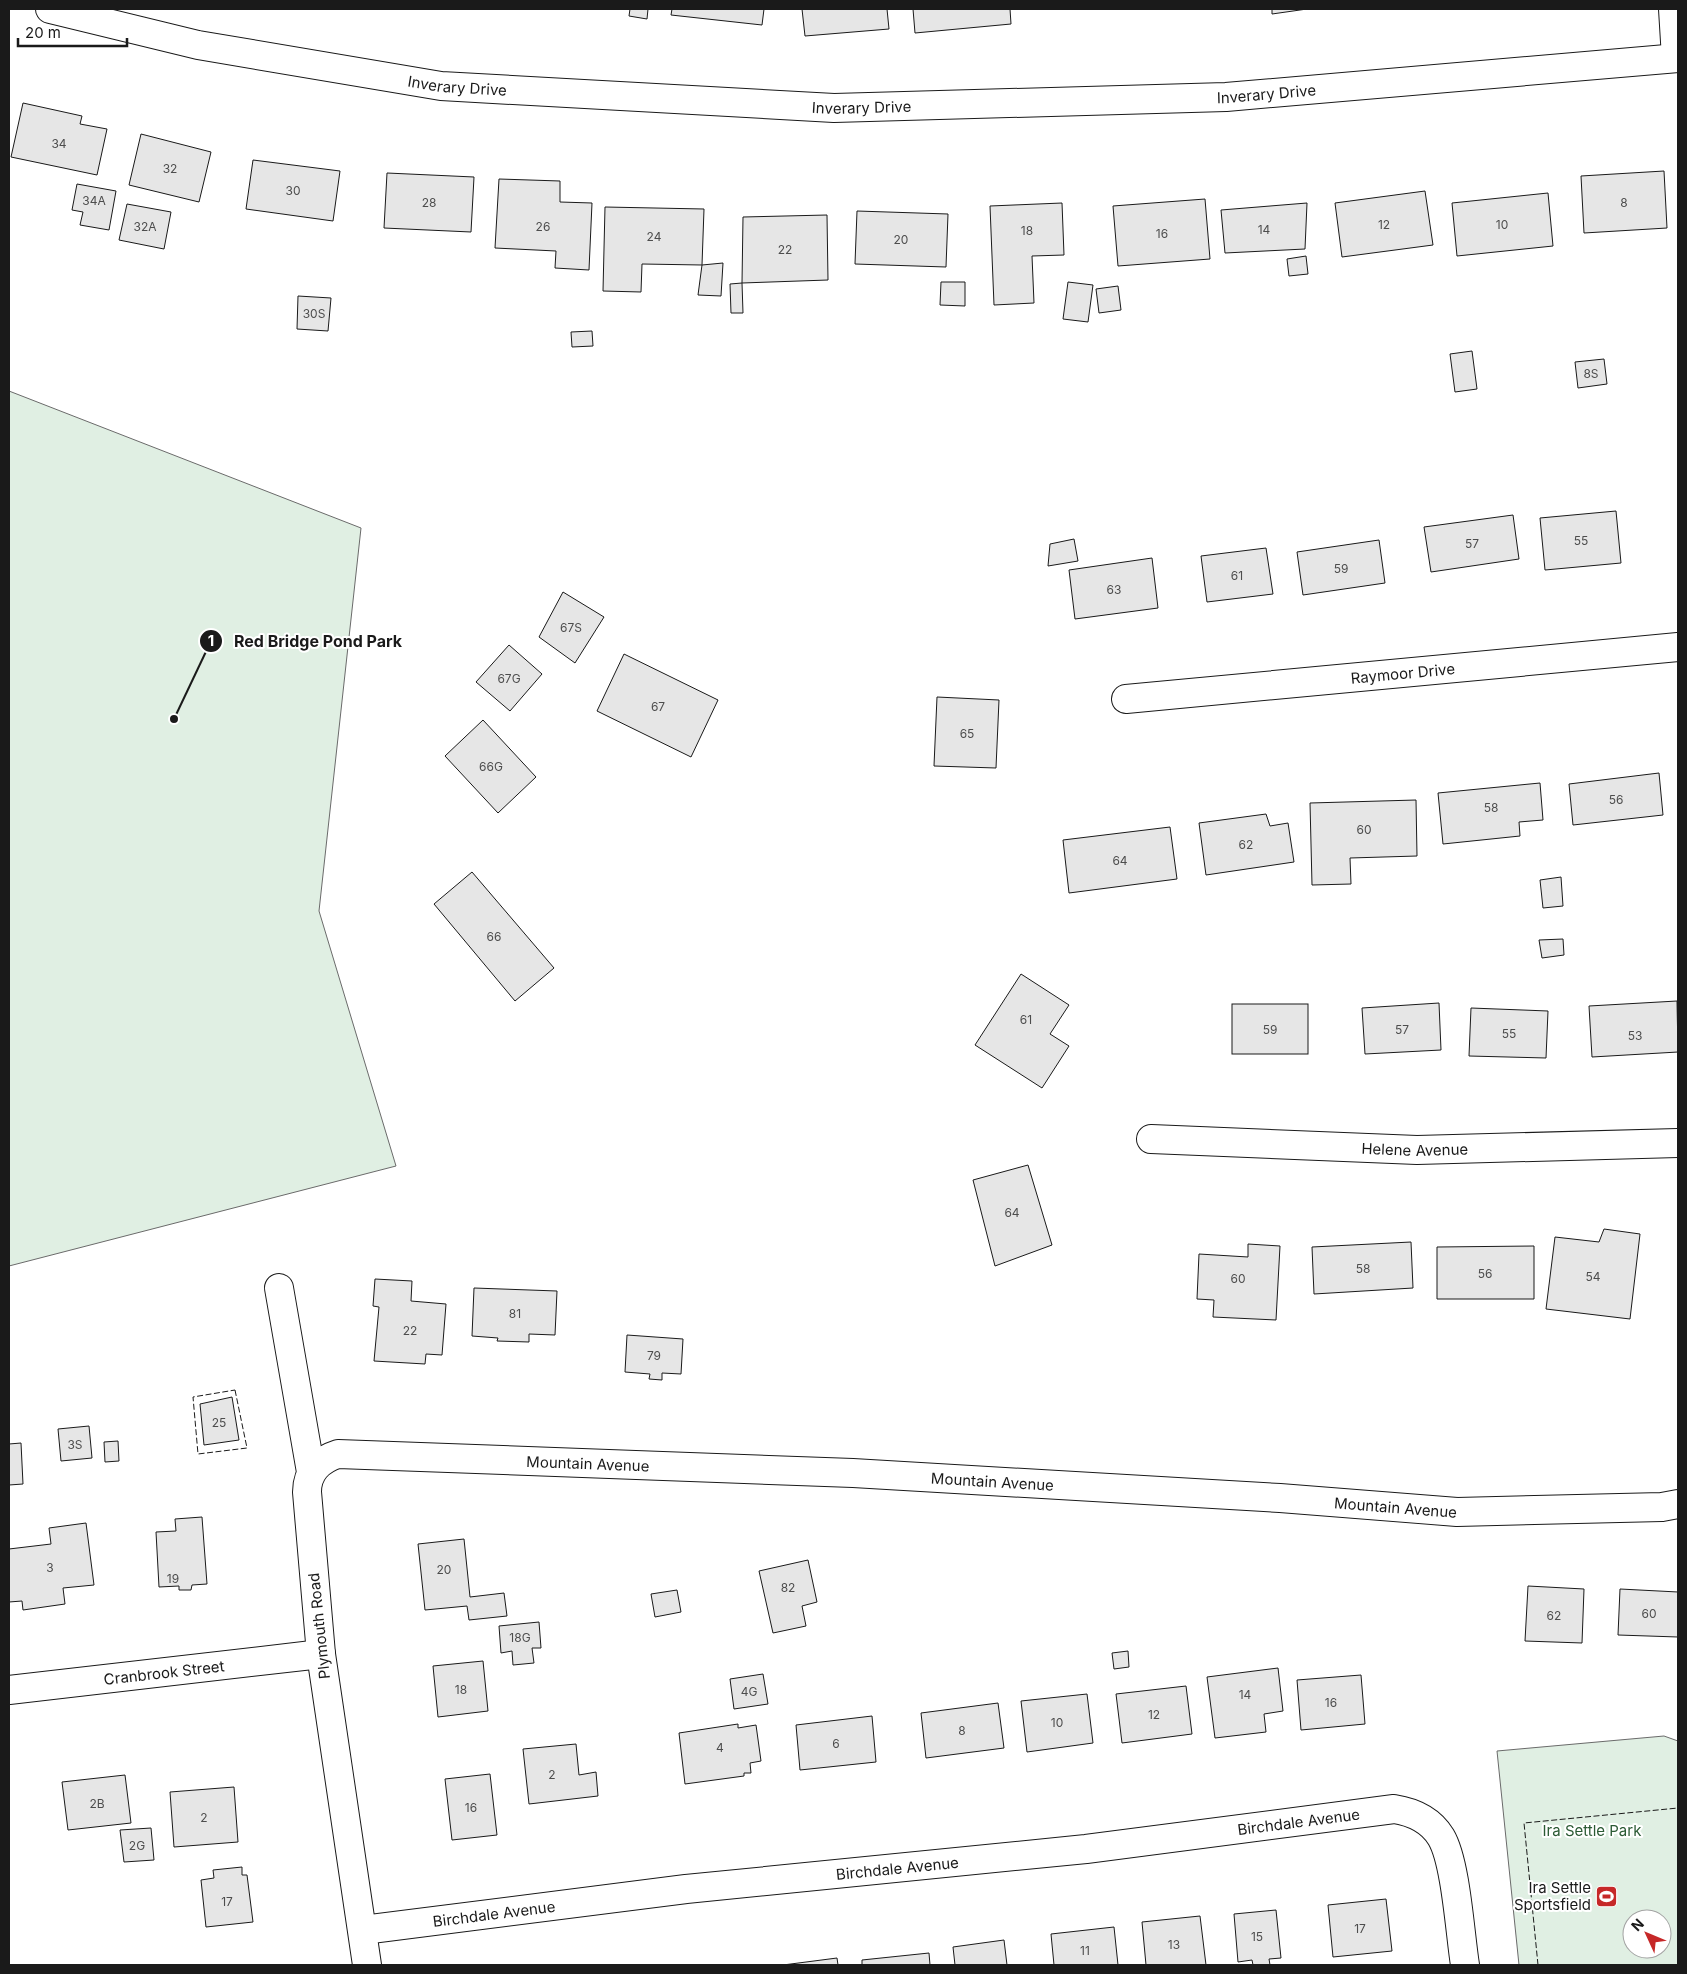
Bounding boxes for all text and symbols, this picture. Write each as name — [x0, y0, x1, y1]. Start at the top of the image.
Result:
scale bar — [18, 15, 126, 47]
text: 20 m — [25, 23, 61, 42]
street label: Inverary Drive — [406, 71, 507, 99]
street label: Inverary Drive — [1216, 80, 1317, 107]
street label: Inverary Drive — [811, 96, 912, 118]
house number: 34 — [51, 136, 67, 151]
house number: 32 — [163, 161, 177, 176]
house number: 30 — [286, 183, 300, 198]
house number: 34A — [82, 193, 106, 208]
house number: 28 — [422, 195, 436, 210]
house number: 8 — [1620, 195, 1628, 210]
house number: 12 — [1378, 217, 1390, 232]
house number: 10 — [1496, 217, 1508, 232]
house number: 32A — [133, 219, 157, 234]
house number: 26 — [536, 219, 550, 234]
house number: 14 — [1258, 222, 1271, 237]
house number: 18 — [1021, 223, 1033, 238]
house number: 16 — [1156, 226, 1168, 241]
house number: 24 — [647, 229, 662, 244]
house number: 20 — [894, 232, 908, 247]
house number: 22 — [778, 242, 792, 257]
house number: 30S — [303, 306, 326, 321]
house number: 8S — [1583, 366, 1599, 381]
house number: 55 — [1574, 533, 1588, 548]
house number: 57 — [1465, 536, 1479, 551]
house number: 59 — [1334, 561, 1348, 576]
house number: 61 — [1231, 568, 1243, 583]
house number: 63 — [1107, 582, 1121, 597]
house number: 67S — [560, 620, 582, 635]
callout: Red Bridge Pond Park — [199, 626, 412, 657]
text: 1 — [208, 631, 214, 650]
text: Red Bridge Pond Park — [234, 631, 403, 651]
street label: Raymoor Drive — [1350, 659, 1456, 687]
house number: 67G — [497, 671, 521, 686]
house number: 67 — [651, 699, 665, 714]
house number: 65 — [960, 726, 974, 741]
house number: 66G — [479, 759, 503, 774]
house number: 56 — [1609, 792, 1623, 807]
house number: 58 — [1484, 800, 1498, 815]
house number: 60 — [1356, 822, 1372, 837]
house number: 62 — [1239, 837, 1253, 852]
house number: 64 — [1112, 853, 1128, 868]
house number: 66 — [487, 929, 501, 944]
house number: 61 — [1020, 1012, 1032, 1027]
house number: 59 — [1263, 1022, 1277, 1037]
house number: 57 — [1395, 1022, 1409, 1037]
house number: 55 — [1502, 1026, 1516, 1041]
house number: 53 — [1628, 1028, 1642, 1043]
street label: Helene Avenue — [1361, 1138, 1468, 1160]
house number: 64 — [1004, 1205, 1020, 1220]
house number: 58 — [1356, 1261, 1370, 1276]
house number: 56 — [1478, 1266, 1492, 1281]
house number: 54 — [1585, 1269, 1601, 1284]
house number: 60 — [1230, 1271, 1246, 1286]
house number: 81 — [509, 1306, 521, 1321]
house number: 22 — [403, 1323, 417, 1338]
house number: 79 — [647, 1348, 661, 1363]
house number: 25 — [212, 1415, 226, 1430]
house number: 3S — [67, 1437, 83, 1452]
street label: Mountain Avenue — [526, 1451, 650, 1475]
street label: Mountain Avenue — [930, 1468, 1055, 1494]
street label: Mountain Avenue — [1333, 1493, 1458, 1521]
house number: 3 — [46, 1560, 54, 1575]
house number: 20 — [437, 1562, 451, 1577]
house number: 19 — [167, 1571, 179, 1586]
street label: Plymouth Road — [304, 1572, 334, 1680]
house number: 82 — [781, 1580, 795, 1595]
house number: 60 — [1641, 1606, 1657, 1621]
house number: 62 — [1547, 1608, 1561, 1623]
house number: 18G — [509, 1630, 531, 1645]
street label: Cranbrook Street — [103, 1656, 225, 1689]
house number: 18 — [455, 1682, 467, 1697]
house number: 4G — [741, 1684, 757, 1699]
house number: 14 — [1239, 1687, 1252, 1702]
house number: 16 — [1325, 1695, 1337, 1710]
house number: 12 — [1148, 1707, 1160, 1722]
house number: 10 — [1051, 1715, 1063, 1730]
house number: 8 — [958, 1723, 966, 1738]
house number: 6 — [832, 1736, 840, 1751]
house number: 4 — [716, 1740, 724, 1755]
house number: 2 — [548, 1767, 556, 1782]
house number: 2B — [89, 1796, 105, 1811]
house number: 16 — [465, 1800, 477, 1815]
street label: Birchdale Avenue — [1236, 1804, 1361, 1839]
house number: 2 — [200, 1810, 208, 1825]
park label: Ira Settle Park — [1543, 1821, 1642, 1840]
house number: 2G — [129, 1838, 145, 1853]
street label: Birchdale Avenue — [835, 1852, 960, 1883]
place label: Ira Settle Sportsfield — [1514, 1878, 1591, 1914]
sports icon: Ira Settle Sportsfield — [1595, 1884, 1619, 1908]
house number: 17 — [221, 1894, 233, 1909]
street label: Birchdale Avenue — [432, 1896, 556, 1931]
north arrow — [1622, 1909, 1672, 1959]
text: N — [1627, 1915, 1647, 1934]
house number: 17 — [1354, 1921, 1366, 1936]
house number: 15 — [1251, 1929, 1263, 1944]
house number: 13 — [1168, 1937, 1180, 1952]
house number: 11 — [1080, 1943, 1090, 1958]

